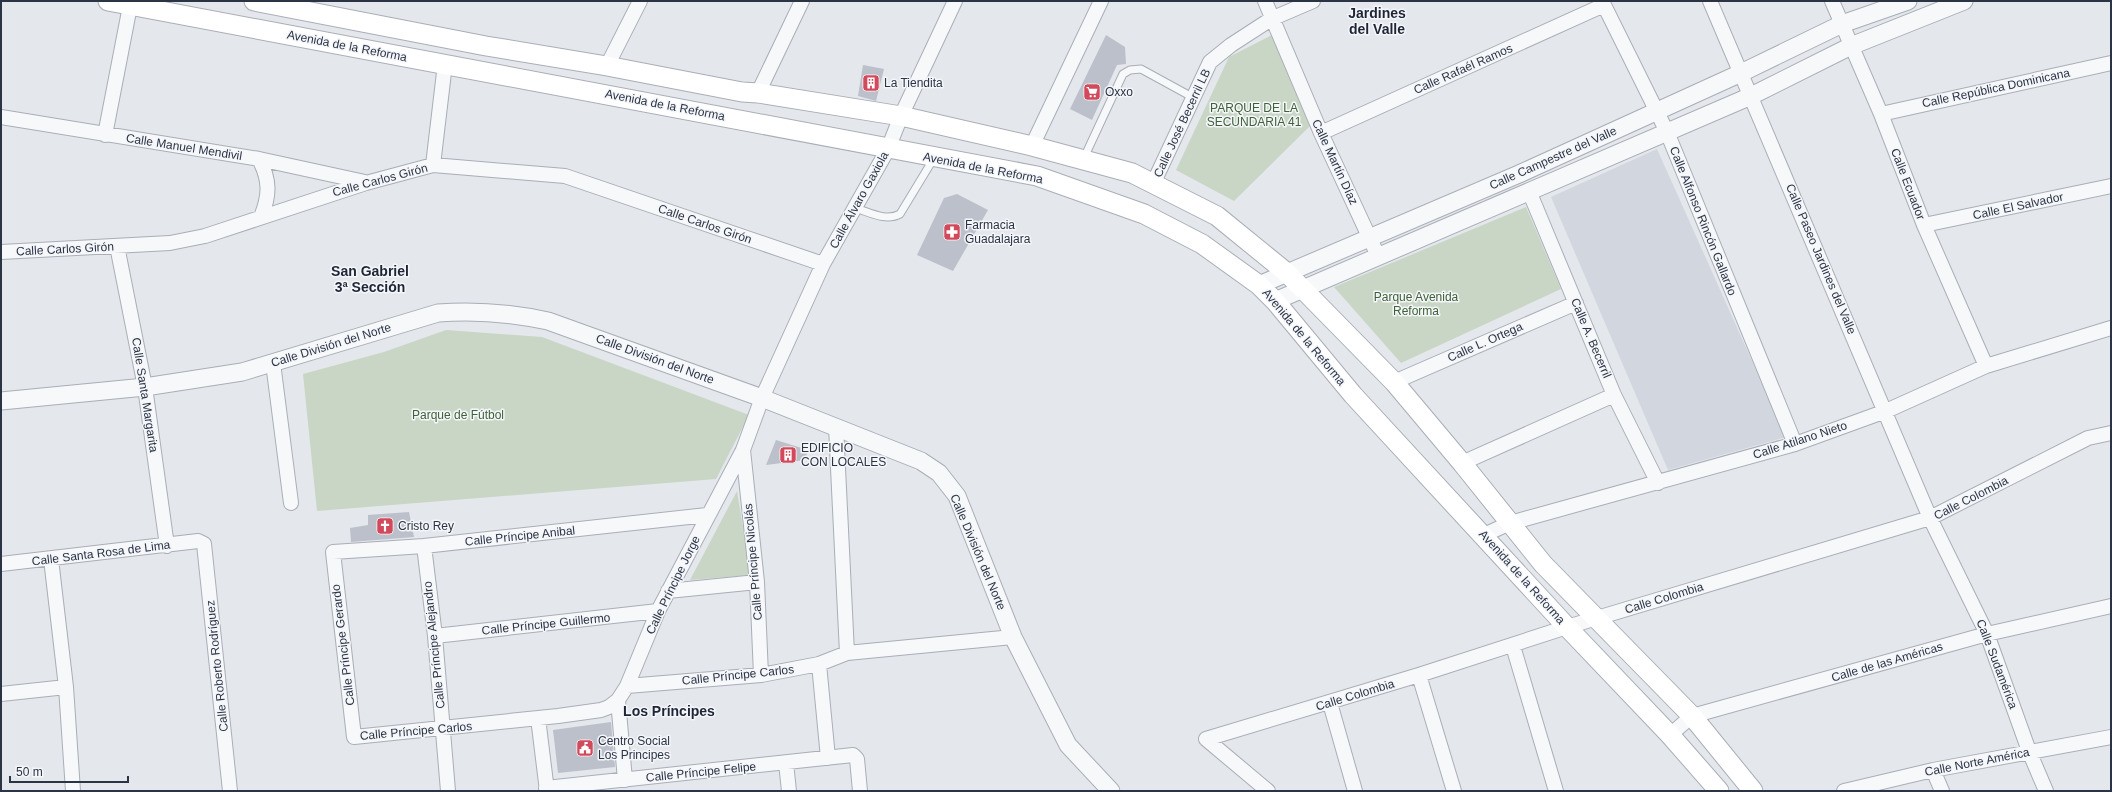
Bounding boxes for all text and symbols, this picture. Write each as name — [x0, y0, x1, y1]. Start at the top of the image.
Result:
district label: Jardines del Valle — [1348, 5, 1406, 37]
street label: Avenida de la Reforma — [286, 28, 408, 65]
street label: Calle Rafaél Ramos — [1411, 41, 1515, 97]
street label: Calle República Dominicana — [1921, 65, 2071, 111]
street label: Calle José Becerril LB — [1151, 67, 1213, 179]
building icon: La Tiendita — [861, 73, 881, 93]
place label: La Tiendita — [884, 76, 943, 90]
supermarket icon: Oxxo — [1082, 82, 1102, 102]
place label: Oxxo — [1105, 85, 1133, 99]
street label: Avenida de la Reforma — [604, 87, 726, 124]
park label: PARQUE DE LA SECUNDARIA 41 — [1207, 101, 1302, 129]
street label: Calle Martín Díaz — [1309, 117, 1361, 207]
street label: Calle Campestre del Valle — [1487, 123, 1619, 192]
street label: Calle Manuel Mendivil — [125, 131, 243, 163]
street label: Calle Alfonso Rincón Gallardo — [1667, 144, 1739, 298]
street label: Calle Ecuador — [1888, 146, 1928, 222]
street label: Calle Álvaro Gaxiola — [826, 148, 892, 251]
street label: Avenida de la Reforma — [922, 150, 1044, 187]
street label: Calle Carlos Girón — [331, 161, 429, 199]
street label: Calle Paseo Jardines del Valle — [1783, 182, 1859, 337]
street label: Calle El Salvador — [1972, 190, 2064, 222]
street label: Calle Carlos Girón — [656, 201, 754, 247]
place label: Farmacia Guadalajara — [965, 218, 1031, 246]
pharmacy icon: Farmacia Guadalajara — [942, 222, 962, 242]
street label: Calle Carlos Girón — [16, 239, 114, 259]
district label: San Gabriel 3ª Sección — [331, 263, 409, 295]
street label: Avenida de la Reforma — [1259, 286, 1349, 388]
park label: Parque Avenida Reforma — [1374, 290, 1459, 318]
street label: Calle A. Becerril — [1568, 296, 1614, 380]
street label: Calle L. Ortega — [1445, 319, 1525, 365]
street label: Calle División del Norte — [269, 320, 393, 370]
street label: Calle División del Norte — [594, 331, 716, 387]
street label: Calle Santa Margarita — [129, 337, 161, 454]
park label: Parque de Fútbol — [412, 408, 504, 422]
street label: Calle Atilano Nieto — [1751, 418, 1849, 462]
place label: EDIFICIO CON LOCALES — [801, 441, 886, 469]
building icon: EDIFICIO CON LOCALES — [778, 445, 798, 465]
street label: Calle Colombia — [1932, 473, 2011, 523]
street label: Calle División del Norte — [947, 492, 1009, 612]
street label: Calle Príncipe Nicolás — [741, 503, 765, 621]
church icon: Cristo Rey — [375, 516, 395, 536]
place label: Cristo Rey — [398, 519, 454, 533]
street label: Calle Príncipe Anibal — [464, 523, 576, 549]
street label: Avenida de la Reforma — [1476, 527, 1568, 627]
street label: Calle Príncipe Jorge — [643, 533, 703, 637]
street label: Calle Santa Rosa de Lima — [31, 538, 171, 568]
street label: Calle Colombia — [1623, 579, 1705, 617]
street label: Calle Príncipe Alejandro — [420, 580, 448, 709]
street label: Calle Príncipe Gerardo — [329, 583, 357, 706]
street label: Calle Roberto Rodríguez — [203, 600, 231, 732]
street label: Calle Príncipe Guillermo — [481, 610, 611, 638]
street label: Calle Sudamérica — [1973, 617, 2021, 711]
street label: Calle de las Américas — [1830, 639, 1944, 685]
street label: Calle Príncipe Carlos — [681, 662, 795, 688]
street label: Calle Colombia — [1314, 676, 1396, 714]
district label: Los Príncipes — [623, 703, 715, 719]
street label: Calle Príncipe Carlos — [359, 719, 473, 743]
place label: Centro Social Los Principes — [598, 734, 670, 762]
public building icon: Centro Social Los Principes — [575, 738, 595, 758]
street label: Calle Norte América — [1923, 745, 2031, 779]
scale bar — [10, 758, 128, 784]
street label: Calle Príncipe Felipe — [645, 759, 757, 785]
text: 50 m — [16, 765, 43, 779]

